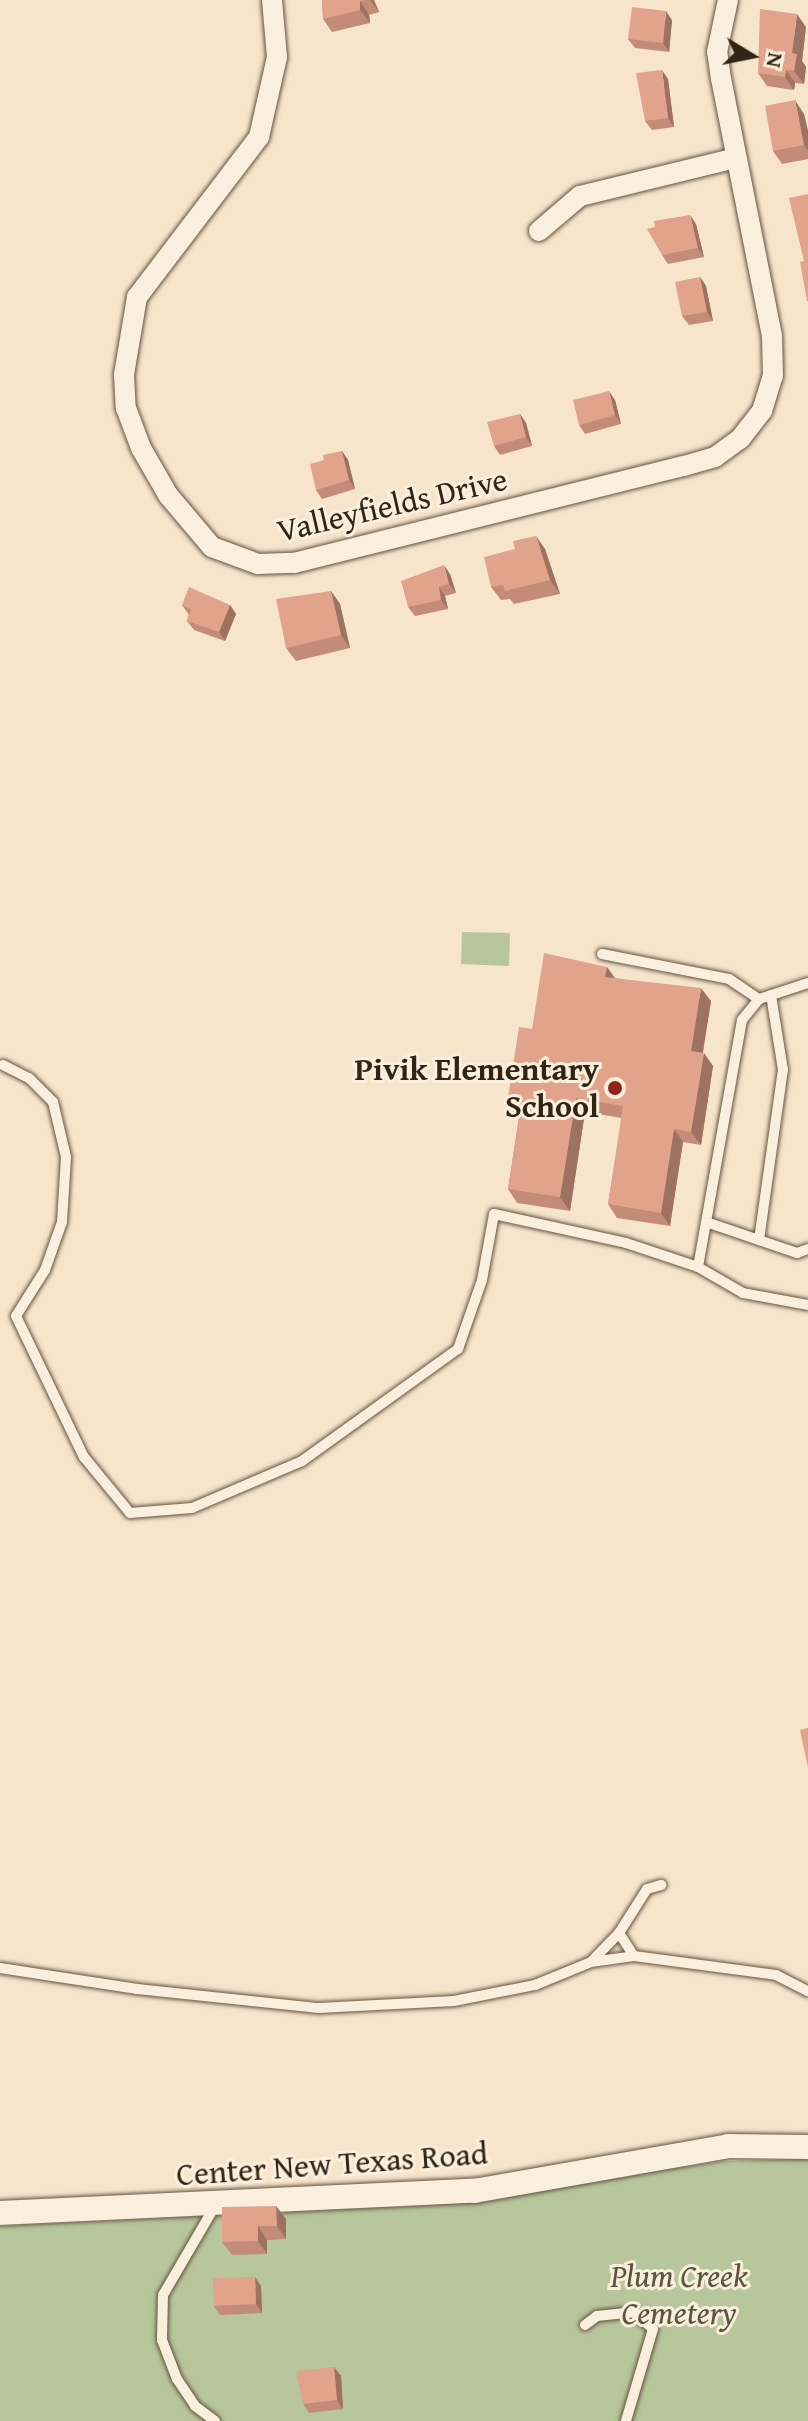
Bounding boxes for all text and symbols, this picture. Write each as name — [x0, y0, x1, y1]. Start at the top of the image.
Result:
north arrow — [712, 16, 792, 96]
text: N — [759, 50, 793, 70]
street label: Valleyfields Drive — [273, 460, 511, 550]
place label: Pivik Elementary School — [354, 1051, 599, 1126]
marker: Pivik Elementary School — [606, 1079, 624, 1097]
street label: Center New Texas Road — [175, 2134, 489, 2194]
park label: Plum Creek Cemetery — [610, 2258, 748, 2333]

